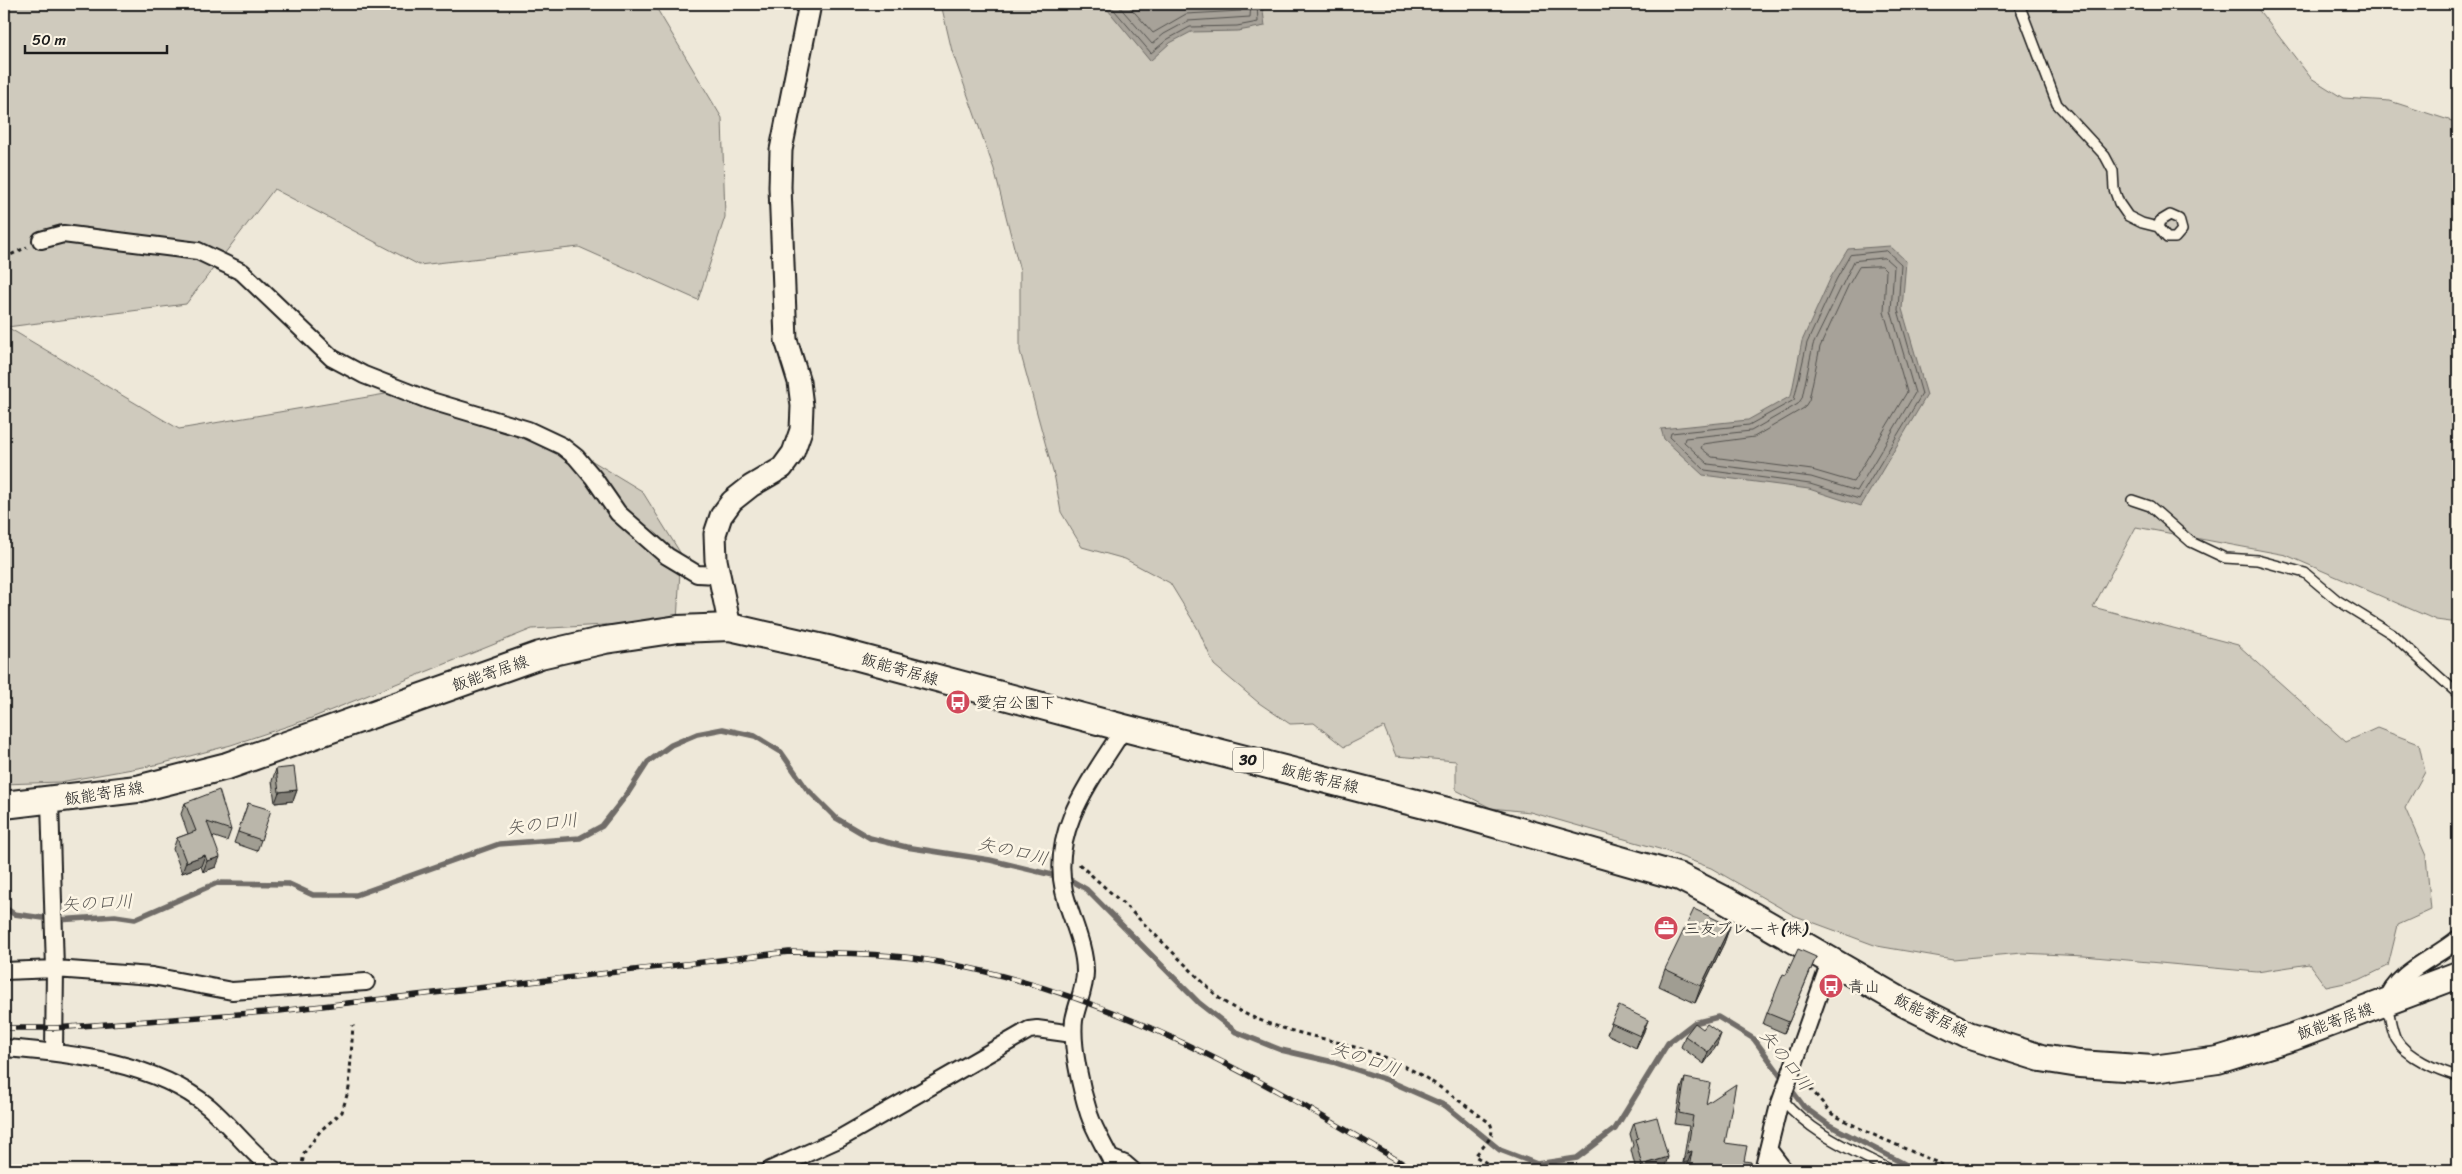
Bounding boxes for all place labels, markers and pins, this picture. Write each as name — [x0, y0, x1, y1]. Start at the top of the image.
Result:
place label: 愛宕公園下 — [976, 688, 1056, 717]
bus stop icon: 愛宕公園下 — [945, 689, 971, 715]
place label: 三友ブレーキ(株) — [1684, 914, 1809, 943]
office icon: 三友ブレーキ(株) — [1653, 915, 1679, 941]
place label: 青山 — [1848, 972, 1880, 1001]
bus stop icon: 青山 — [1818, 973, 1844, 999]

